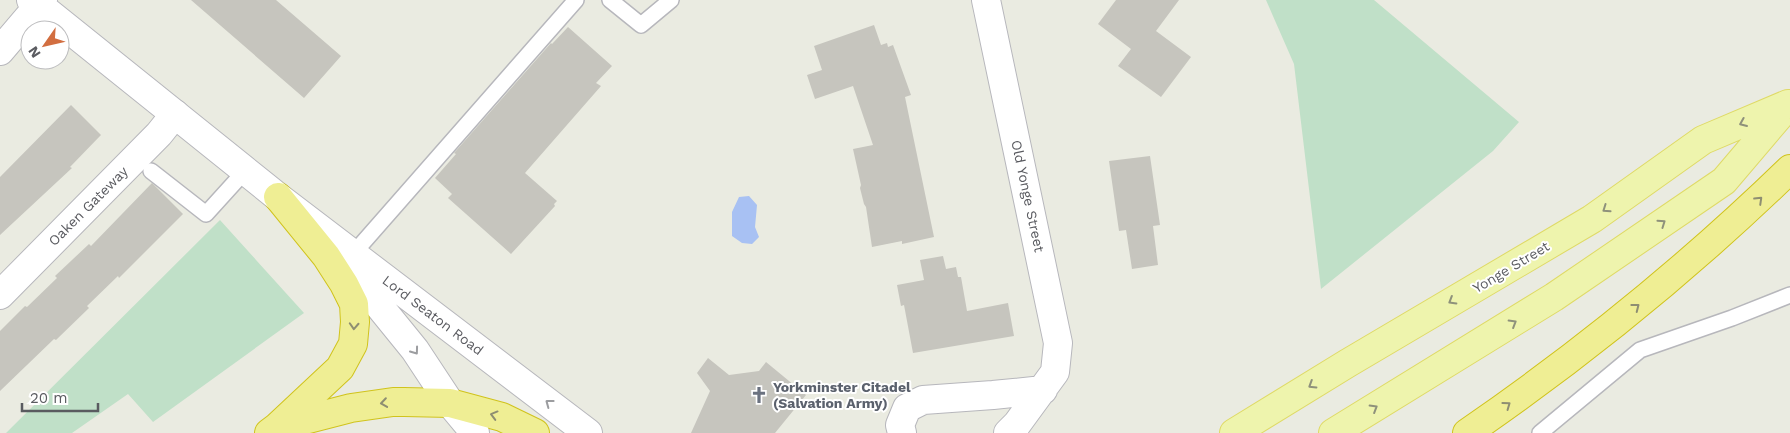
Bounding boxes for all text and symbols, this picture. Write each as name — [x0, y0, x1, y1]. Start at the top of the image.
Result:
north arrow — [20, 20, 70, 70]
text: N — [25, 43, 44, 61]
one-way arrow — [1740, 118, 1748, 128]
street label: Old Yonge Street — [1008, 138, 1048, 254]
street label: Oaken Gateway — [45, 163, 131, 249]
one-way arrow — [1753, 197, 1762, 206]
one-way arrow — [1602, 203, 1612, 212]
one-way arrow — [1657, 220, 1666, 229]
street label: Yonge Street — [1470, 238, 1552, 296]
street label: Lord Seaton Road — [379, 272, 487, 358]
one-way arrow — [1448, 295, 1457, 305]
one-way arrow — [1630, 304, 1639, 312]
one-way arrow — [1507, 319, 1516, 329]
one-way arrow — [349, 322, 360, 330]
one-way arrow — [409, 345, 418, 355]
one-way arrow — [1309, 378, 1318, 388]
place label: Yorkminster Citadel (Salvation Army) — [773, 379, 911, 411]
scale bar — [22, 380, 99, 412]
church icon: Yorkminster Citadel (Salvation Army) — [749, 385, 769, 405]
text: 20 m — [30, 389, 68, 407]
one-way arrow — [380, 397, 388, 408]
one-way arrow — [546, 401, 555, 409]
one-way arrow — [1501, 402, 1511, 411]
one-way arrow — [1369, 404, 1378, 414]
one-way arrow — [489, 410, 498, 421]

